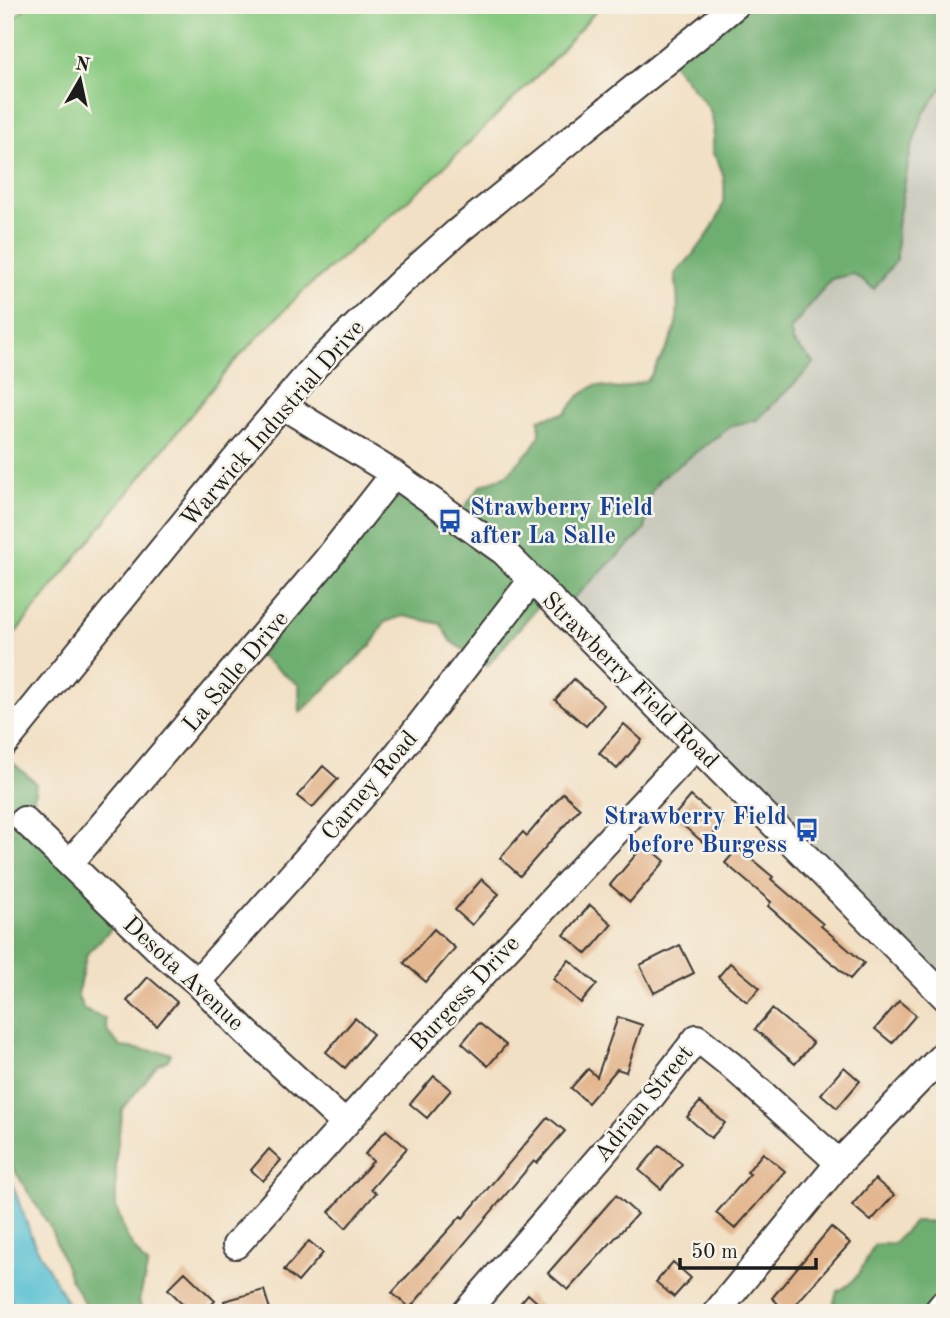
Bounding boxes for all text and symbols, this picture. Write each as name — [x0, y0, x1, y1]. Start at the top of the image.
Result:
north arrow — [46, 46, 116, 116]
text: N — [74, 55, 91, 76]
street label: Warwick Industrial Drive — [177, 316, 370, 532]
place label: Strawberry Field after La Salle — [470, 497, 653, 549]
bus stop icon: Strawberry Field after La Salle — [436, 507, 464, 535]
street label: Strawberry Field Road — [537, 589, 722, 774]
street label: La Salle Drive — [179, 607, 294, 737]
street label: Carney Road — [318, 727, 423, 846]
place label: Strawberry Field before Burgess — [604, 806, 787, 858]
bus stop icon: Strawberry Field before Burgess — [793, 816, 821, 844]
street label: Desota Avenue — [118, 913, 248, 1036]
street label: Burgess Drive — [406, 932, 525, 1057]
street label: Adrian Street — [590, 1041, 699, 1167]
scale bar — [680, 1227, 817, 1271]
text: 50 m — [691, 1242, 738, 1263]

